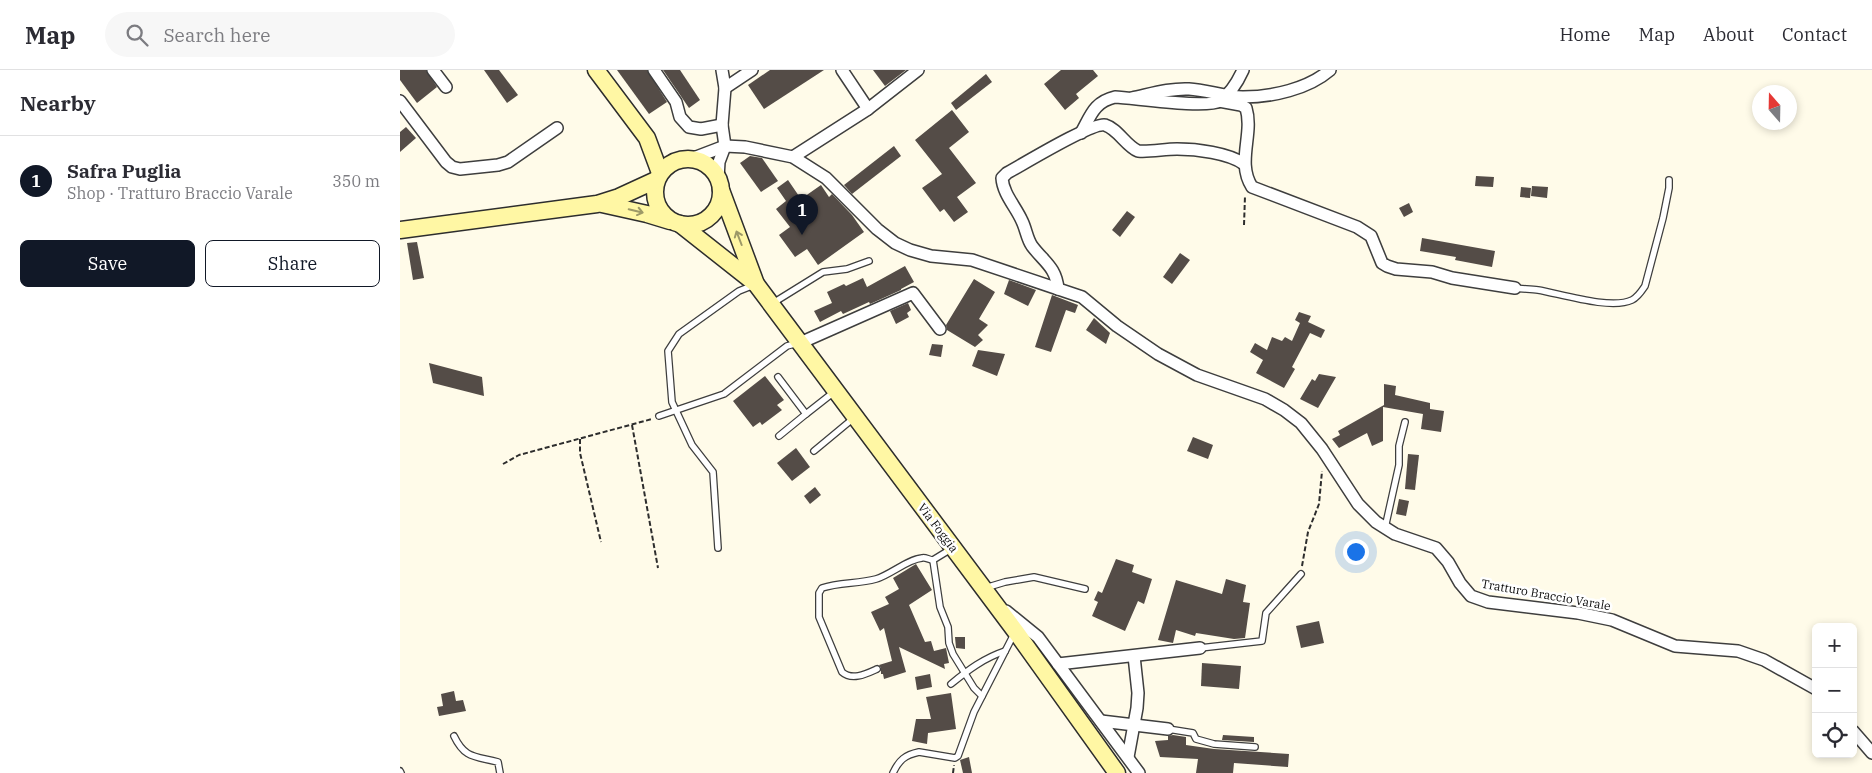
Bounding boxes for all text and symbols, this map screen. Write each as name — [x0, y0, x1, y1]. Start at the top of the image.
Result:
search box — [105, 12, 455, 57]
text: Map — [25, 19, 75, 51]
icon: search — [123, 21, 151, 49]
text: Search here — [163, 23, 270, 47]
text: Home — [1559, 23, 1611, 46]
text: Map — [1639, 23, 1675, 46]
text: About — [1703, 23, 1754, 46]
text: Contact — [1782, 23, 1847, 46]
north arrow — [1752, 85, 1797, 130]
text: Nearby — [20, 89, 96, 117]
text: Safra Puglia — [67, 159, 181, 183]
text: 1 — [31, 171, 41, 191]
text: 350 m — [332, 171, 380, 191]
text: Shop · Tratturo Braccio Varale — [67, 183, 293, 203]
pin: 1 — [786, 194, 818, 235]
one-way arrow — [627, 207, 643, 216]
one-way arrow — [734, 231, 744, 246]
button: Save — [20, 240, 195, 287]
button: Share — [205, 240, 380, 287]
street label: Via Foggia — [915, 500, 962, 556]
your location — [1343, 539, 1369, 565]
street label: Tratturo Braccio Varale — [1480, 576, 1612, 613]
map controls — [1812, 623, 1857, 758]
button: + — [1812, 623, 1857, 668]
button: − — [1812, 668, 1857, 713]
button: locate — [1812, 713, 1857, 758]

